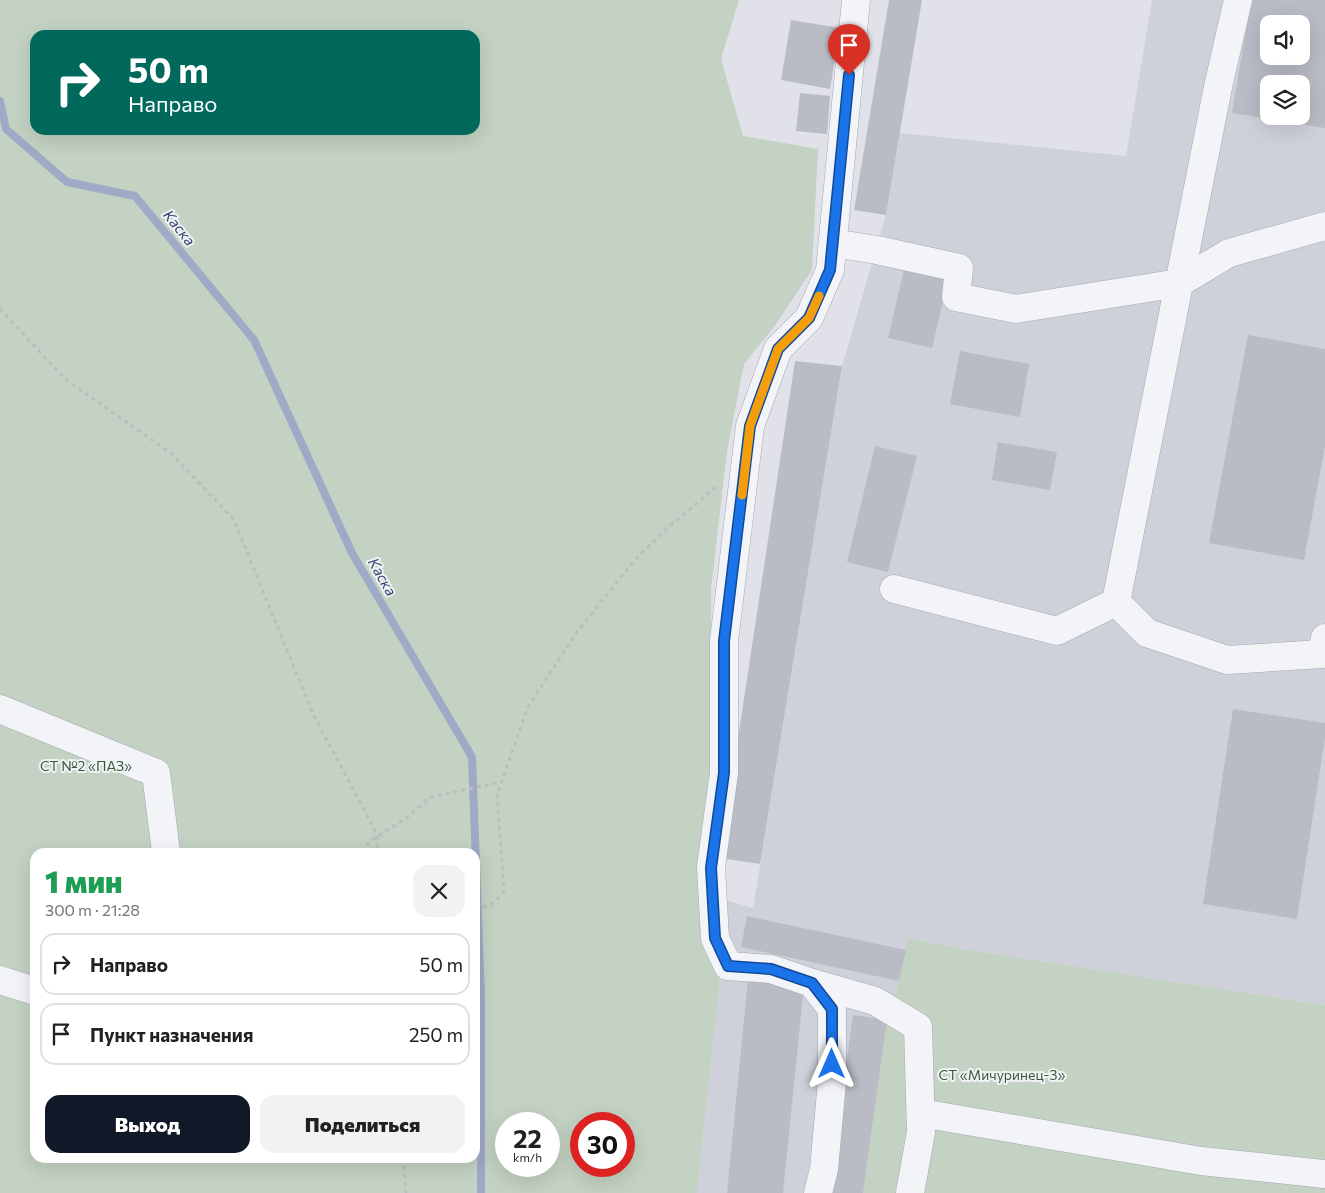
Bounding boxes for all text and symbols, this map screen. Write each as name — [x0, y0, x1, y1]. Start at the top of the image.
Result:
map controls — [1260, 15, 1310, 125]
button: sound — [1260, 15, 1310, 65]
pin — [828, 24, 870, 75]
icon: arrive — [835, 31, 863, 59]
text: 50 m — [128, 47, 209, 90]
icon: right — [45, 50, 110, 115]
button: layers — [1260, 75, 1310, 125]
text: Направо — [128, 90, 218, 117]
water label: Каска — [160, 206, 200, 249]
water label: Каска — [365, 554, 401, 599]
park label: СТ №2 «ПАЗ» — [40, 757, 132, 774]
text: 1 мин — [45, 862, 123, 899]
button: close — [413, 865, 465, 917]
text: 300 m · 21:28 — [45, 900, 140, 919]
icon: right — [47, 950, 75, 978]
text: Направо — [90, 953, 168, 976]
text: 50 m — [419, 953, 463, 976]
icon: arrive — [47, 1020, 75, 1048]
text: Пункт назначения — [90, 1023, 253, 1046]
text: 250 m — [409, 1023, 463, 1046]
position arrow — [805, 1037, 857, 1089]
park label: СТ «Мичуринец-3» — [939, 1066, 1065, 1083]
button: Выход — [45, 1095, 250, 1153]
button: Поделиться — [260, 1095, 465, 1153]
speed limit sign: 30 — [570, 1112, 635, 1177]
text: 22 — [513, 1123, 542, 1153]
text: km/h — [513, 1150, 542, 1164]

